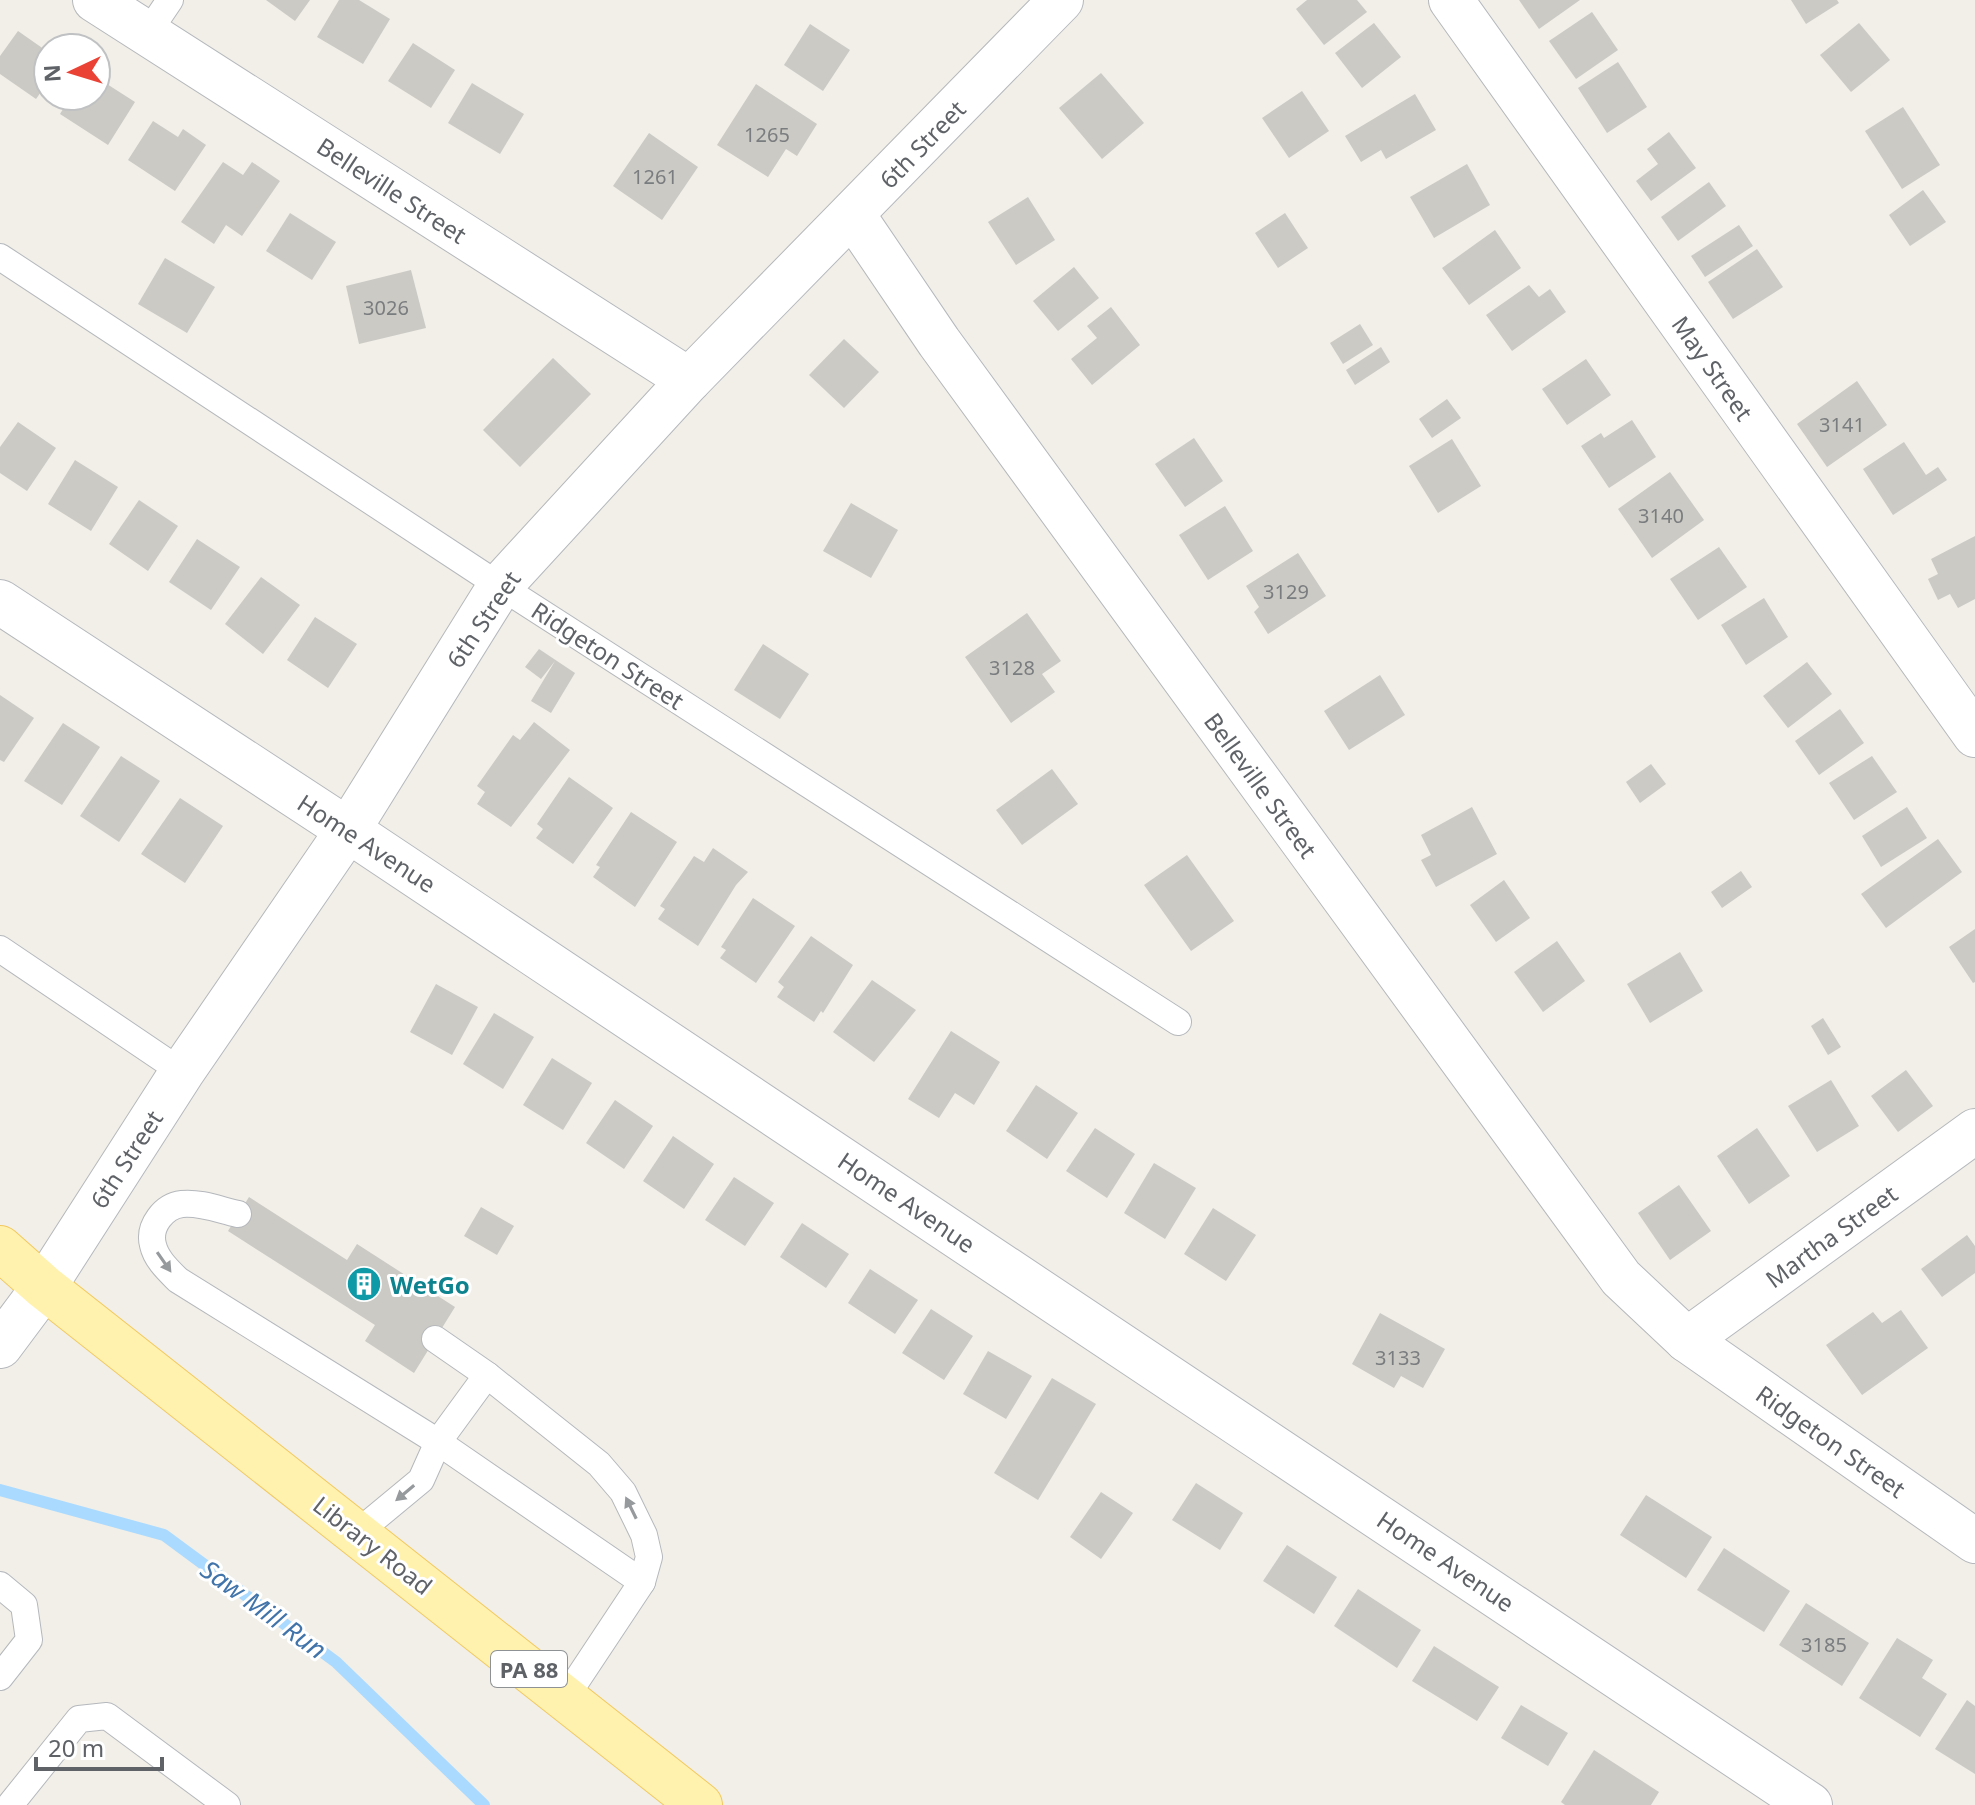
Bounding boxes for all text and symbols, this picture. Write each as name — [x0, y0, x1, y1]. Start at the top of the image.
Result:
north arrow — [32, 32, 112, 112]
text: N — [35, 63, 67, 83]
street label: 6th Street — [872, 93, 972, 195]
house number: 1265 — [744, 121, 790, 148]
street label: Belleville Street — [311, 129, 473, 251]
house number: 1261 — [632, 163, 678, 190]
house number: 3026 — [363, 294, 409, 321]
street label: May Street — [1665, 309, 1761, 427]
house number: 3141 — [1819, 411, 1865, 438]
house number: 3140 — [1638, 502, 1684, 529]
street label: 6th Street — [438, 564, 528, 674]
house number: 3129 — [1263, 578, 1309, 605]
street label: Ridgeton Street — [525, 593, 691, 717]
house number: 3128 — [989, 654, 1035, 681]
street label: Belleville Street — [1197, 706, 1325, 865]
street label: Home Avenue — [291, 786, 443, 900]
street label: 6th Street — [82, 1103, 170, 1214]
street label: Home Avenue — [832, 1144, 982, 1260]
street label: Martha Street — [1758, 1177, 1904, 1295]
one-way arrow — [156, 1251, 172, 1273]
building icon: WetGo — [345, 1265, 383, 1303]
place label: WetGo — [390, 1268, 470, 1301]
house number: 3133 — [1375, 1344, 1421, 1371]
street label: Ridgeton Street — [1750, 1377, 1913, 1505]
one-way arrow — [395, 1484, 415, 1501]
street label: Library Road — [307, 1488, 439, 1602]
one-way arrow — [624, 1497, 638, 1520]
street label: Home Avenue — [1371, 1503, 1521, 1619]
water label: Saw Mill Run — [194, 1551, 334, 1667]
house number: 3185 — [1801, 1631, 1847, 1658]
road number: PA 88 — [491, 1651, 567, 1687]
scale bar — [36, 1721, 162, 1771]
text: 20 m — [48, 1731, 104, 1764]

